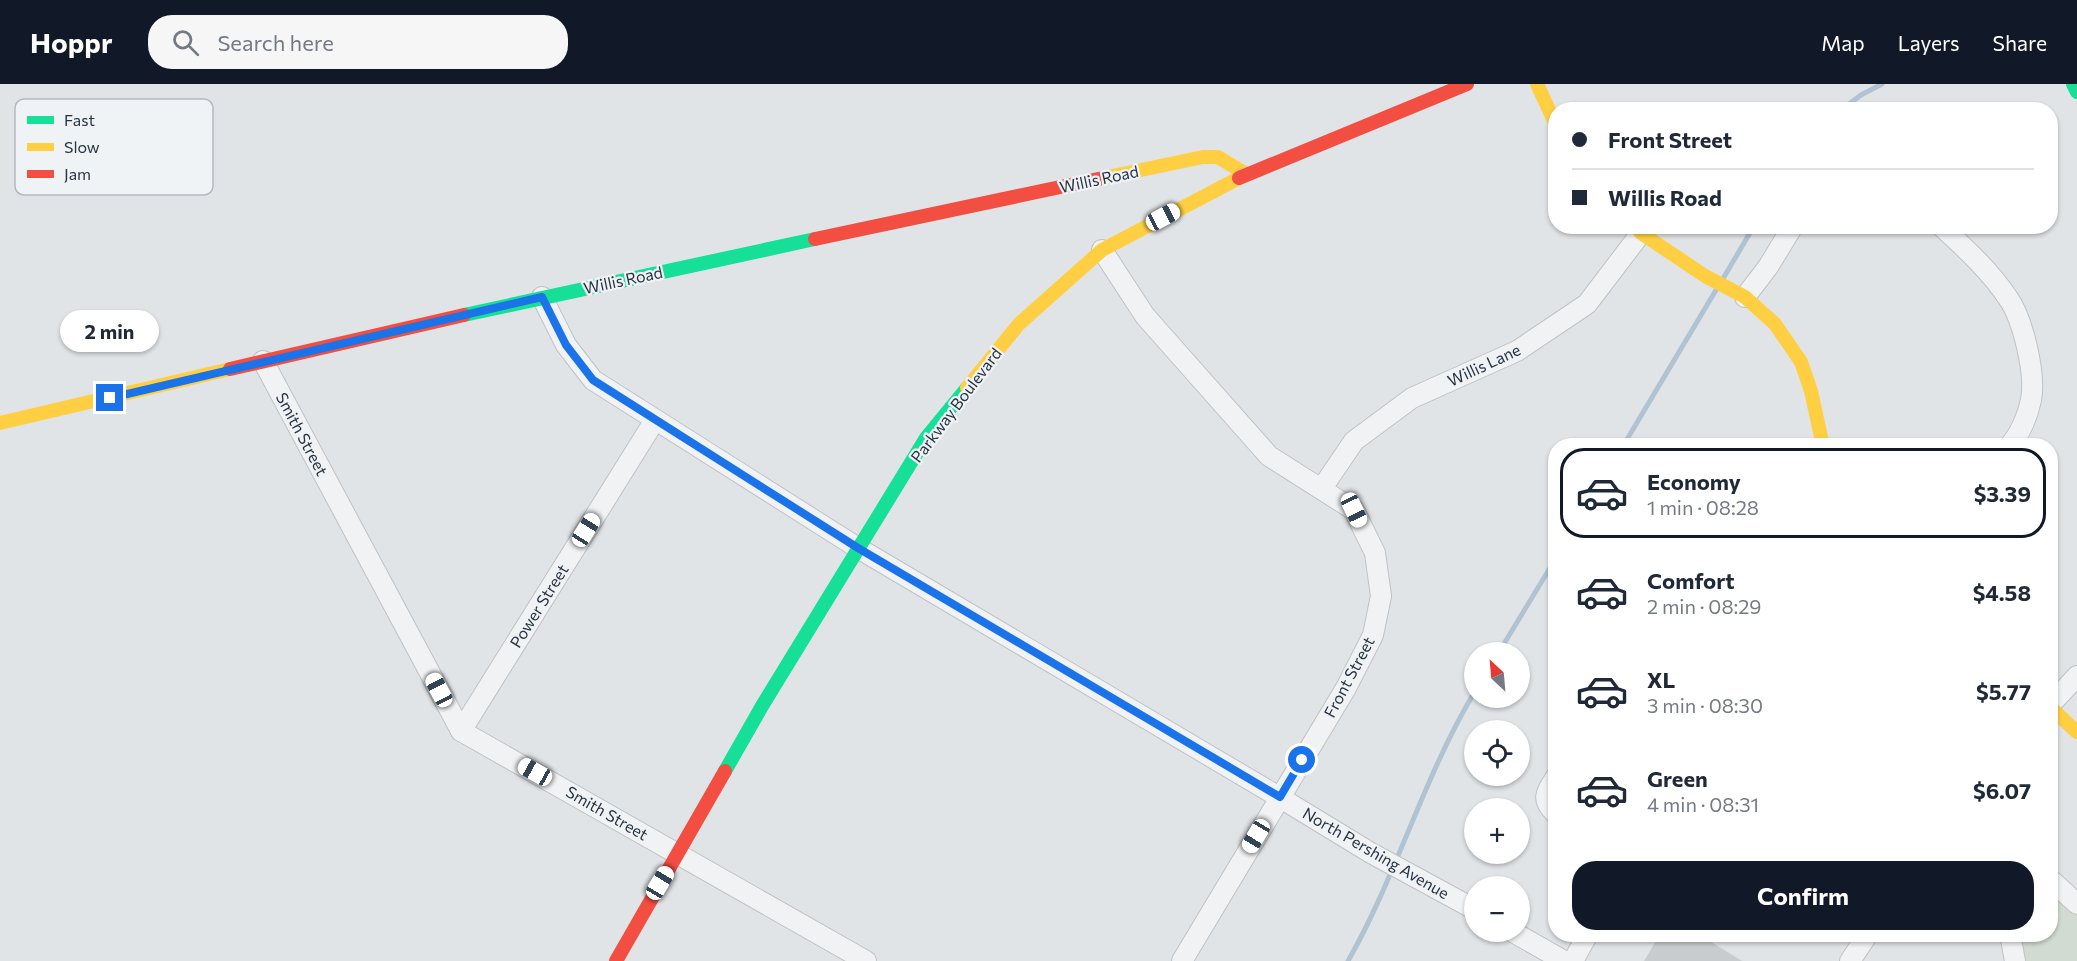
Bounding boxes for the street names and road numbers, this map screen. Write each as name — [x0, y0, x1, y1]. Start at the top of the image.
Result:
street label: Willis Road — [1058, 161, 1140, 196]
street label: Willis Road — [582, 262, 664, 297]
street label: Willis Lane — [1444, 339, 1523, 390]
street label: Parkway Boulevard — [906, 344, 1005, 466]
street label: Smith Street — [273, 389, 333, 479]
street label: Power Street — [505, 560, 572, 651]
street label: Front Street — [1319, 633, 1378, 720]
street label: Smith Street — [563, 781, 652, 844]
street label: North Pershing Avenue — [1300, 803, 1453, 902]

